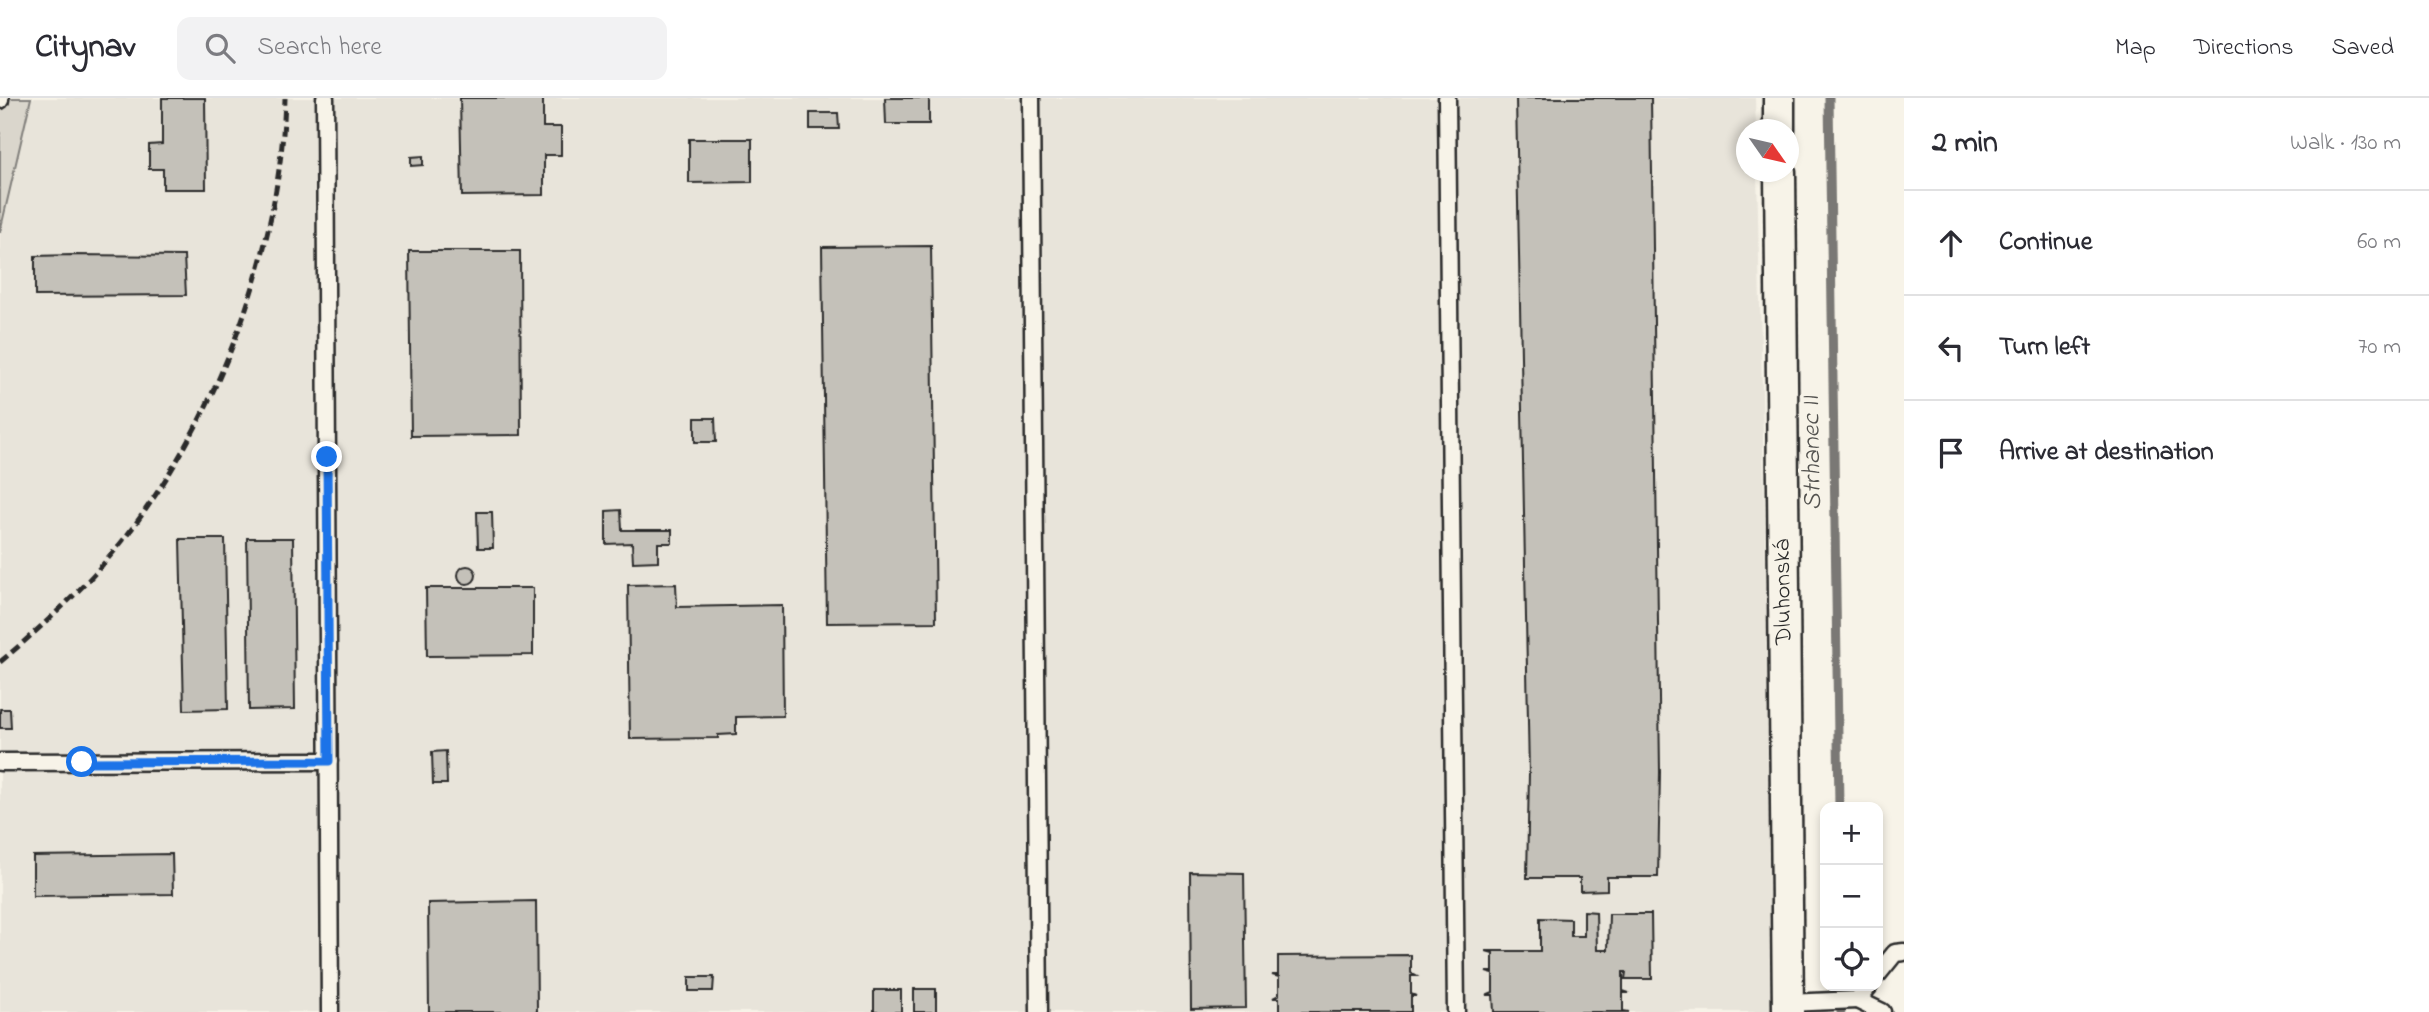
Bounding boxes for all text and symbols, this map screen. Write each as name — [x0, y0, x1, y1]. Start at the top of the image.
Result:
search box — [177, 17, 667, 80]
text: Citynav — [35, 24, 135, 72]
icon: search — [201, 29, 239, 67]
text: Search here — [257, 29, 382, 67]
text: Map — [2115, 31, 2156, 66]
text: Directions — [2194, 31, 2293, 66]
text: Saved — [2331, 31, 2394, 66]
north arrow — [1736, 119, 1799, 182]
text: 2 min — [1932, 122, 1998, 166]
text: Walk · 130 m — [2290, 127, 2401, 160]
icon: ahead — [1932, 224, 1970, 262]
text: Continue — [1999, 224, 2092, 262]
text: 60 m — [2357, 226, 2401, 259]
icon: left — [1932, 329, 1970, 367]
text: Turn left — [1999, 329, 2090, 367]
text: 70 m — [2358, 331, 2401, 364]
water label: Strhanec II — [1793, 394, 1833, 511]
icon: arrive — [1932, 434, 1970, 472]
text: Arrive at destination — [1999, 434, 2214, 472]
route end — [311, 441, 342, 472]
street label: Dluhonská — [1766, 539, 1802, 646]
route start — [66, 746, 97, 777]
map controls — [1820, 802, 1883, 991]
button: + — [1820, 802, 1883, 865]
button: − — [1820, 865, 1883, 928]
button: locate — [1820, 928, 1883, 991]

